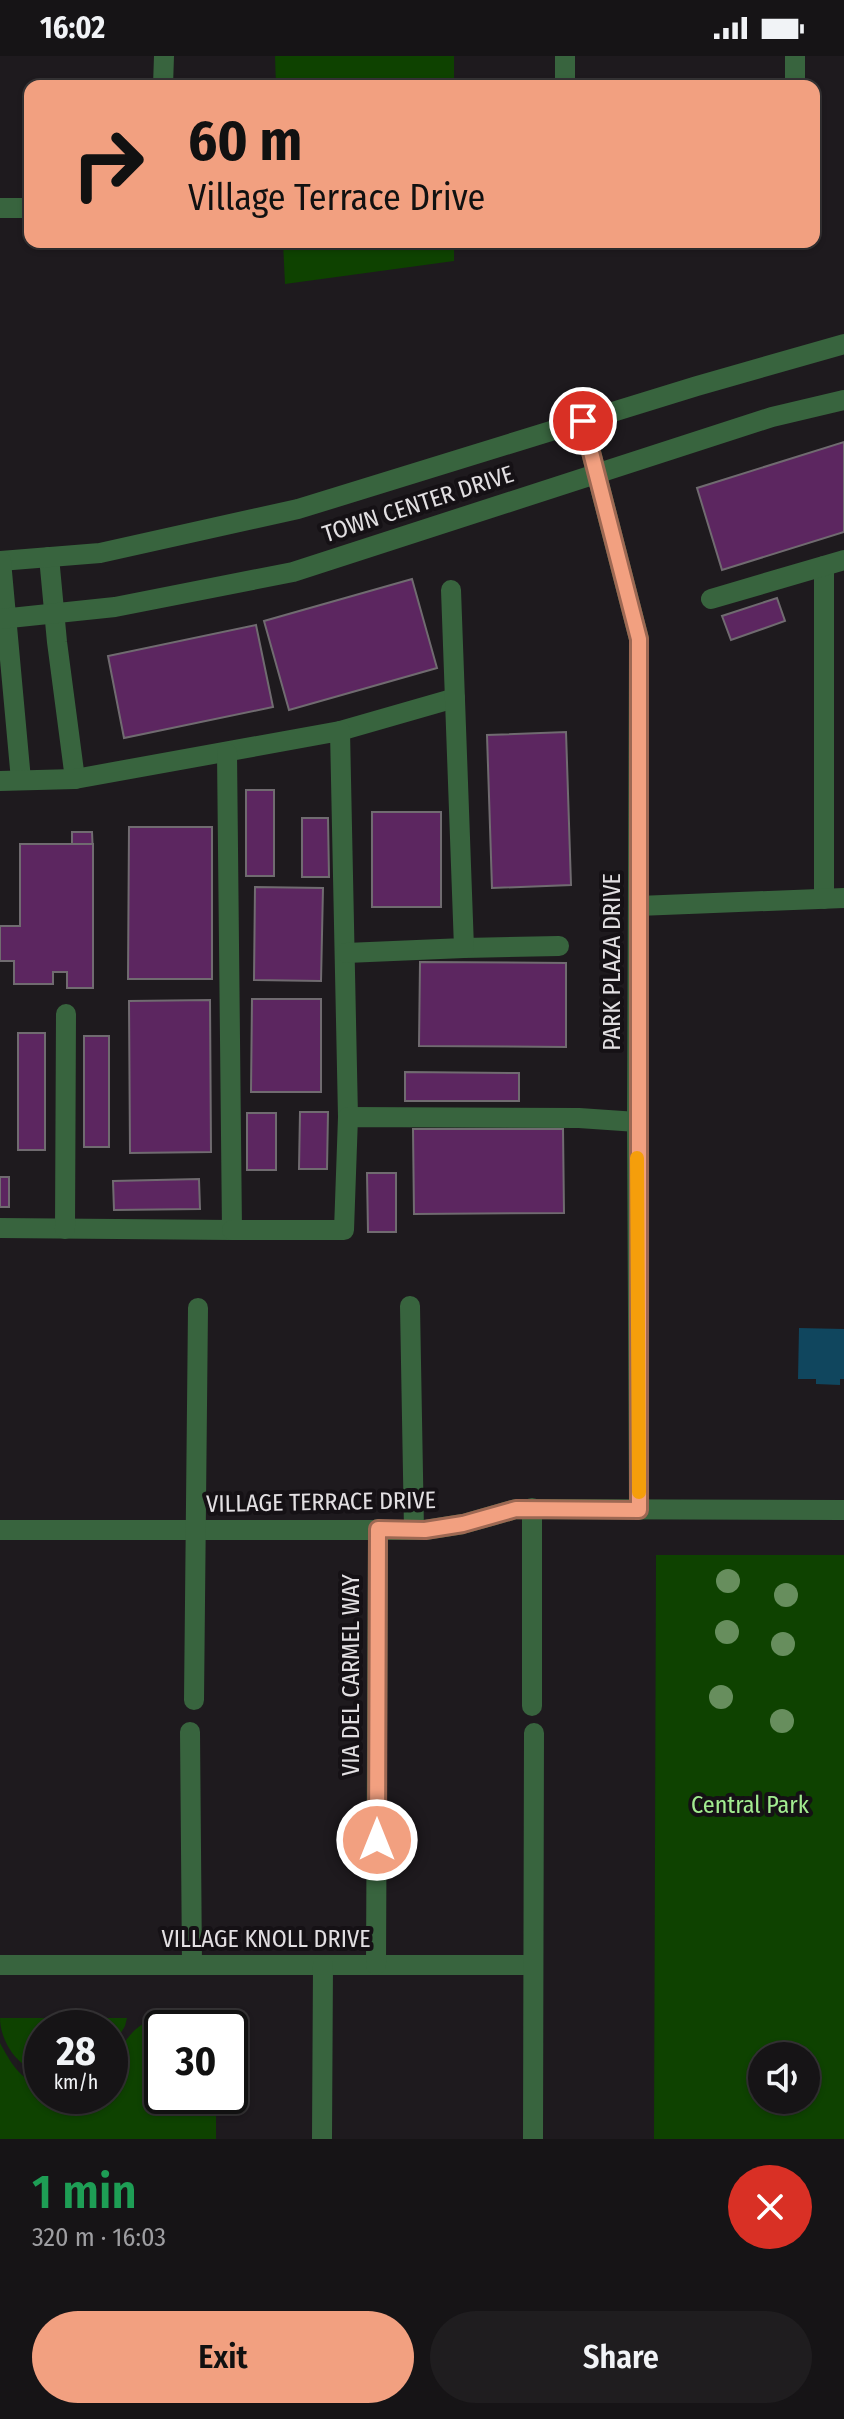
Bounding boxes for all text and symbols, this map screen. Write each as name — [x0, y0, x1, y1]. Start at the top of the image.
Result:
text: 16:02 — [40, 10, 105, 46]
text: 60 m — [188, 108, 302, 175]
icon: right — [56, 112, 160, 216]
text: Village Terrace Drive — [188, 176, 485, 220]
pin — [549, 387, 617, 455]
icon: arrive — [561, 399, 605, 443]
street label: TOWN CENTER DRIVE — [319, 460, 517, 548]
street label: PARK PLAZA DRIVE — [598, 873, 626, 1051]
street label: VILLAGE TERRACE DRIVE — [206, 1486, 436, 1518]
street label: VIA DEL CARMEL WAY — [337, 1574, 365, 1776]
park label: Central Park — [691, 1791, 810, 1819]
position arrow — [335, 1798, 419, 1882]
street label: VILLAGE KNOLL DRIVE — [162, 1925, 370, 1953]
speed limit sign: 30 — [144, 2010, 248, 2114]
text: 28 — [56, 2028, 96, 2076]
map controls — [748, 2042, 820, 2114]
button: sound — [748, 2042, 820, 2114]
text: km/h — [54, 2070, 98, 2094]
text: 1 min — [32, 2163, 137, 2221]
button: close — [728, 2165, 812, 2249]
text: 320 m · 16:03 — [32, 2222, 166, 2253]
button: Exit — [32, 2311, 414, 2403]
button: Share — [430, 2311, 812, 2403]

